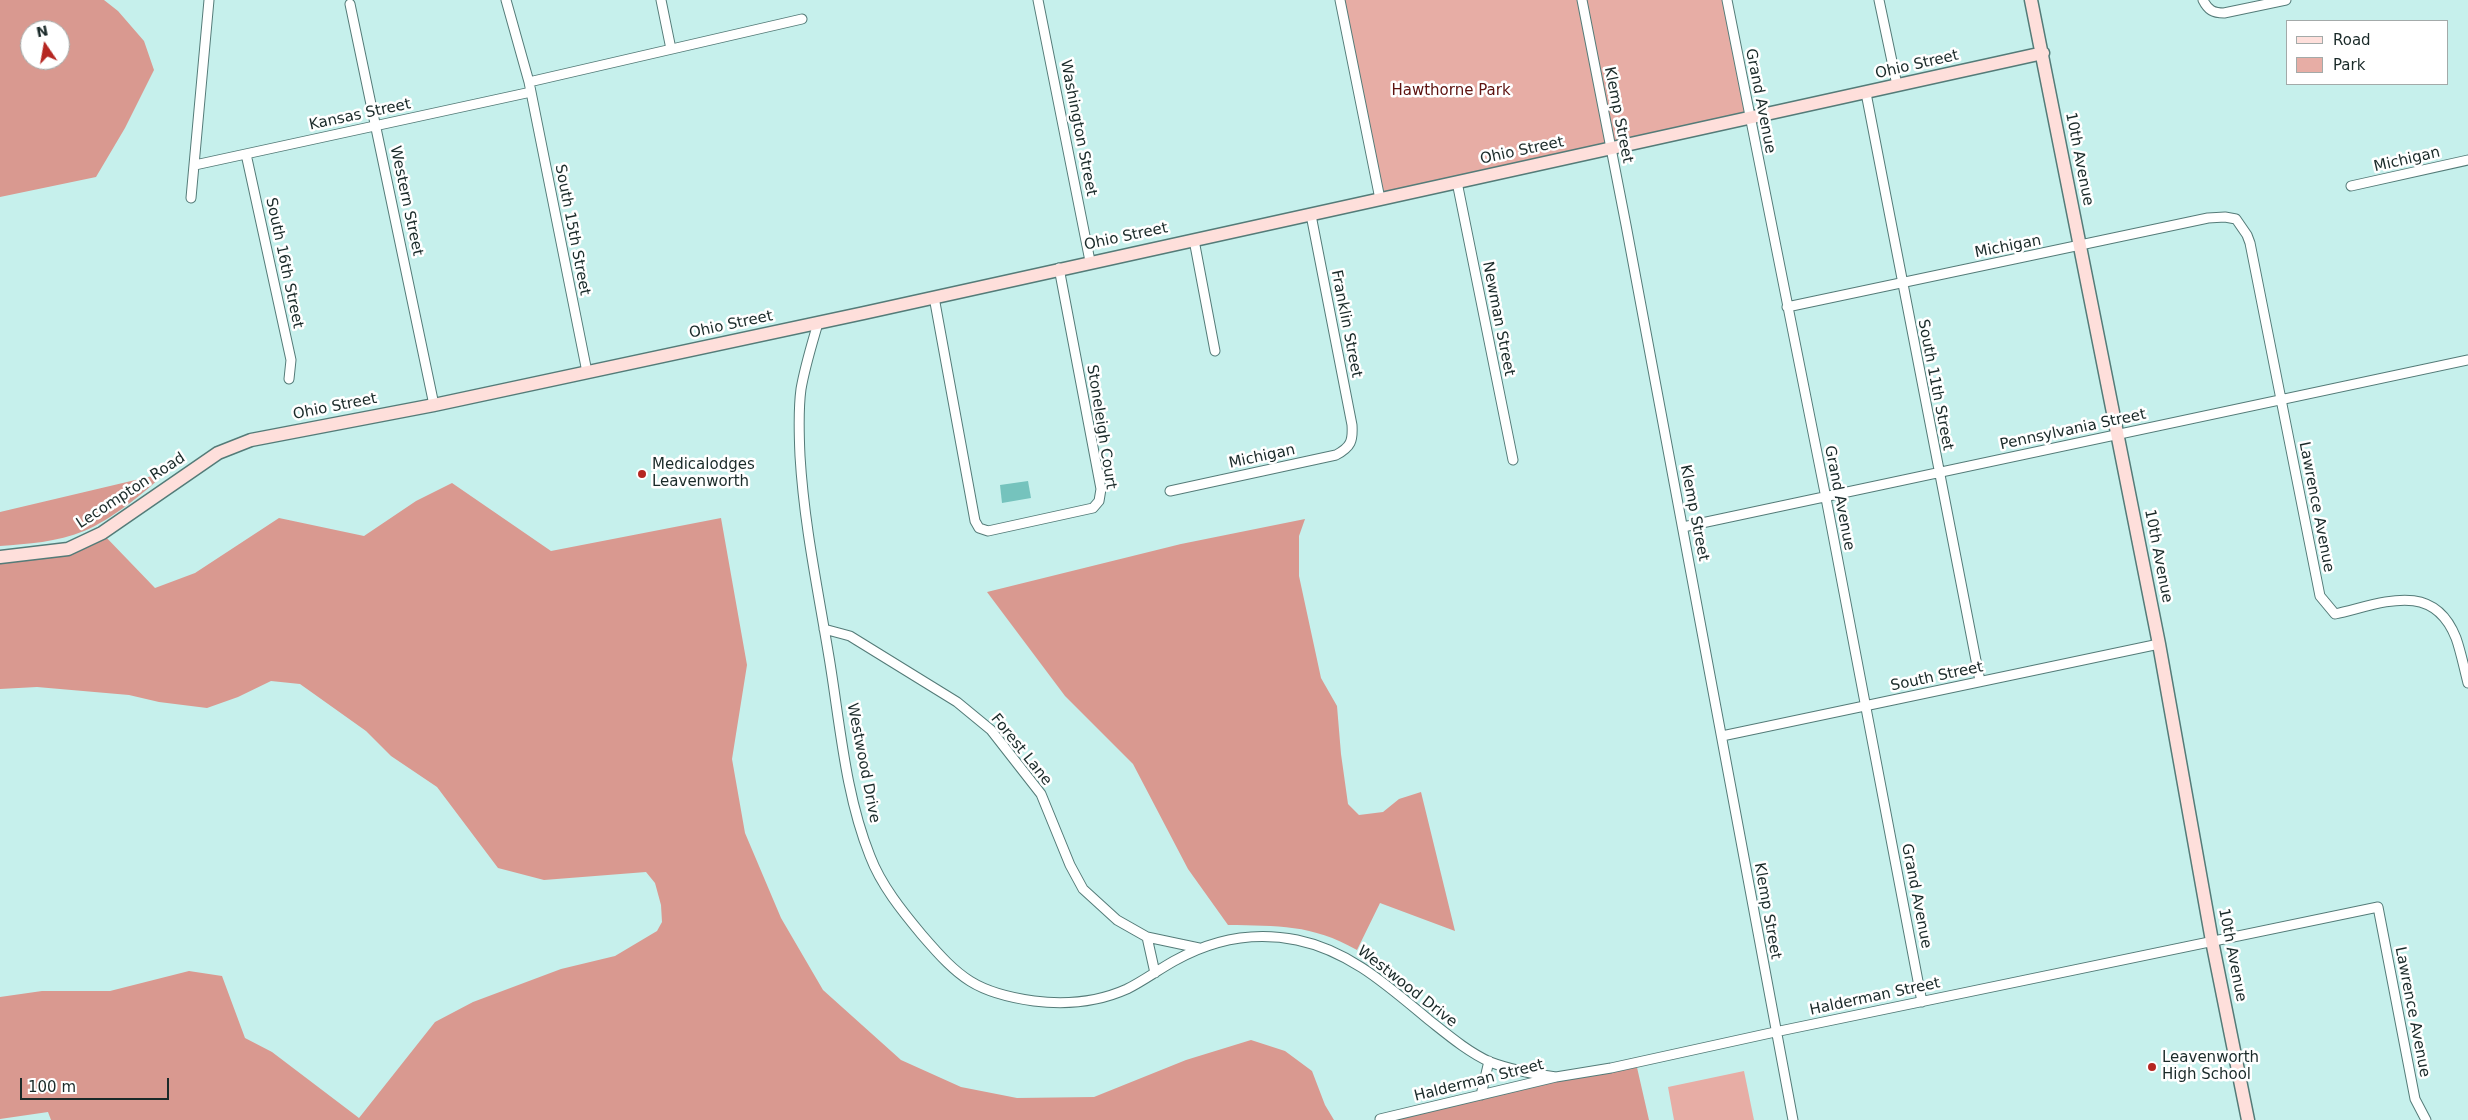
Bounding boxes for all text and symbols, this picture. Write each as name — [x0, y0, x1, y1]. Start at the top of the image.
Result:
north arrow — [20, 20, 70, 70]
legend — [2286, 20, 2448, 85]
text: N — [35, 22, 49, 40]
text: Road — [2333, 31, 2371, 49]
street label: Grand Avenue — [1741, 47, 1779, 155]
street label: Ohio Street — [1874, 47, 1960, 83]
text: Park — [2333, 56, 2365, 74]
street label: Washington Street — [1056, 58, 1100, 198]
street label: Klemp Street — [1600, 65, 1636, 165]
park label: Hawthorne Park — [1391, 82, 1511, 100]
street label: Kansas Street — [308, 95, 412, 135]
street label: 10th Avenue — [2061, 111, 2097, 207]
street label: Ohio Street — [1479, 133, 1565, 169]
street label: Western Street — [386, 144, 426, 258]
street label: Michigan — [2372, 144, 2442, 176]
street label: South 15th Street — [550, 163, 594, 297]
street label: South 16th Street — [261, 196, 307, 330]
street label: Ohio Street — [1083, 219, 1169, 255]
street label: Michigan — [1973, 232, 2043, 262]
street label: Newman Street — [1478, 260, 1518, 378]
street label: Franklin Street — [1327, 269, 1365, 379]
street label: Ohio Street — [688, 307, 774, 343]
street label: South 11th Street — [1913, 318, 1957, 452]
street label: Stoneleigh Court — [1082, 363, 1120, 491]
street label: Ohio Street — [292, 390, 378, 424]
street label: Pennsylvania Street — [1998, 406, 2148, 454]
street label: Lawrence Avenue — [2295, 440, 2337, 574]
street label: Michigan — [1227, 441, 1297, 473]
street label: Grand Avenue — [1820, 444, 1858, 552]
street label: Lecompton Road — [73, 449, 189, 533]
place label: Medicalodges Leavenworth — [652, 456, 755, 491]
street label: Klemp Street — [1676, 463, 1712, 563]
marker: Medicalodges Leavenworth — [636, 468, 648, 480]
street label: 10th Avenue — [2140, 508, 2176, 604]
street label: South Street — [1889, 658, 1985, 696]
street label: Westwood Drive — [843, 702, 883, 824]
street label: Forest Lane — [987, 710, 1055, 790]
street label: Grand Avenue — [1897, 842, 1935, 950]
street label: Klemp Street — [1750, 861, 1784, 961]
street label: 10th Avenue — [2214, 907, 2250, 1003]
street label: Westwood Drive — [1353, 942, 1461, 1032]
street label: Lawrence Avenue — [2391, 945, 2433, 1079]
street label: Halderman Street — [1808, 974, 1942, 1020]
place label: Leavenworth High School — [2162, 1049, 2259, 1084]
street label: Halderman Street — [1412, 1056, 1546, 1106]
marker: Leavenworth High School — [2146, 1061, 2158, 1073]
scale bar — [22, 1068, 171, 1100]
text: 100 m — [28, 1078, 76, 1096]

